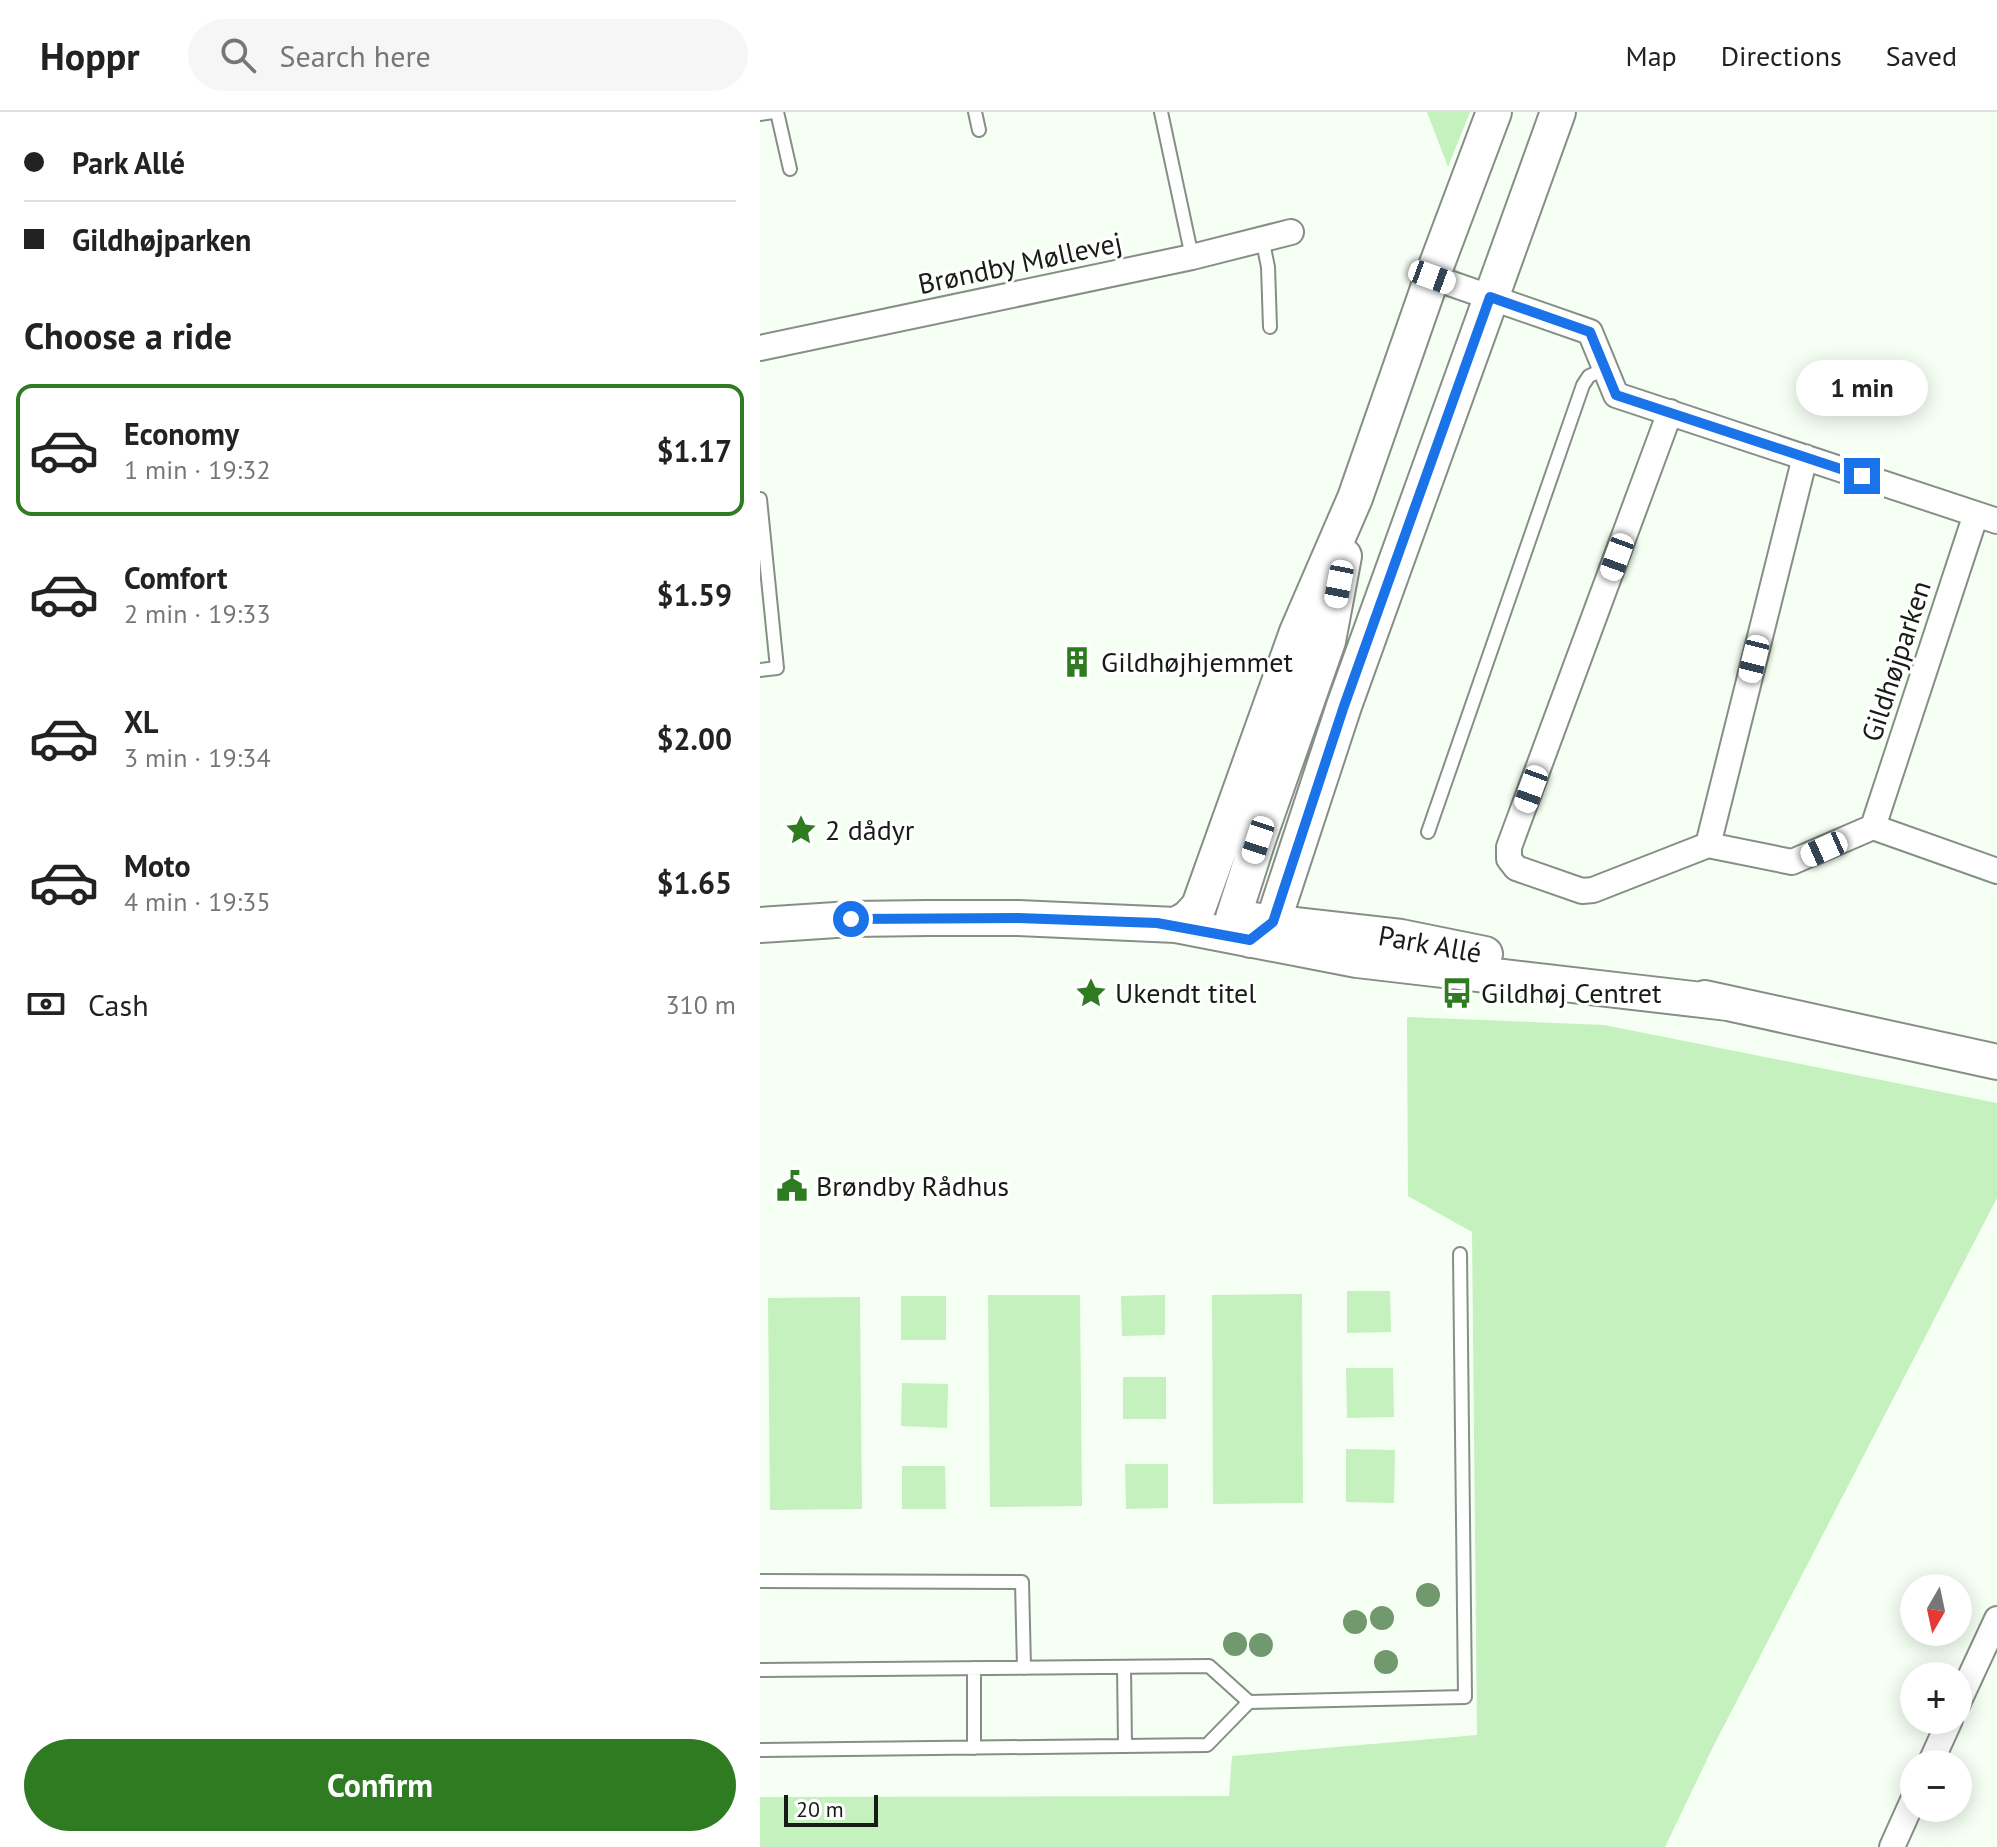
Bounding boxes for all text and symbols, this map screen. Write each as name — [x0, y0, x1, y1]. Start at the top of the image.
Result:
search box — [188, 19, 748, 91]
text: Hoppr — [40, 31, 140, 80]
icon: search — [216, 33, 260, 77]
text: Search here — [280, 36, 431, 75]
text: Map — [1626, 37, 1677, 74]
text: Directions — [1721, 37, 1842, 74]
text: Saved — [1886, 37, 1957, 74]
text: Park Allé — [72, 143, 185, 182]
text: Gildhøjparken — [72, 220, 251, 259]
street label: Brøndby Møllevej — [915, 223, 1125, 302]
car — [1405, 258, 1459, 296]
text: Choose a ride — [24, 312, 232, 359]
callout: 1 min — [1796, 360, 1928, 416]
text: 1 min — [1830, 371, 1894, 404]
icon: car — [28, 414, 100, 486]
text: Economy — [124, 414, 239, 453]
text: $1.17 — [657, 431, 732, 470]
text: 1 min · 19:32 — [124, 453, 271, 486]
route end — [1844, 458, 1880, 494]
car — [1598, 530, 1636, 584]
icon: car — [28, 558, 100, 630]
text: Comfort — [124, 558, 227, 597]
car — [1323, 558, 1355, 610]
text: $1.59 — [657, 575, 732, 614]
street label: Gildhøjparken — [1852, 576, 1939, 746]
text: 2 min · 19:33 — [124, 597, 271, 630]
car — [1737, 633, 1771, 685]
place label: Gildhøjhjemmet — [1101, 643, 1293, 680]
building icon: Gildhøjhjemmet — [1060, 645, 1094, 679]
icon: car — [28, 702, 100, 774]
text: XL — [124, 702, 158, 741]
text: $2.00 — [657, 719, 732, 758]
text: 3 min · 19:34 — [124, 741, 271, 774]
car — [1512, 762, 1550, 816]
place label: 2 dådyr — [825, 811, 915, 848]
place icon: 2 dådyr — [784, 813, 818, 847]
car — [1239, 813, 1277, 867]
car — [1797, 828, 1851, 870]
icon: car — [28, 846, 100, 918]
text: Moto — [124, 846, 191, 885]
text: $1.65 — [657, 863, 732, 902]
text: 4 min · 19:35 — [124, 885, 271, 918]
route start — [833, 901, 869, 937]
street label: Park Allé — [1376, 916, 1485, 971]
place label: Ukendt titel — [1115, 974, 1257, 1011]
place label: Gildhøj Centret — [1481, 974, 1662, 1011]
place icon: Ukendt titel — [1074, 976, 1108, 1010]
bus stop icon: Gildhøj Centret — [1440, 976, 1474, 1010]
icon: cash — [24, 982, 68, 1026]
text: Cash — [88, 985, 149, 1024]
text: 310 m — [665, 988, 736, 1021]
place label: Brøndby Rådhus — [816, 1167, 1009, 1204]
public building icon: Brøndby Rådhus — [775, 1169, 809, 1203]
north arrow — [1900, 1574, 1972, 1646]
map controls — [1900, 1574, 1972, 1822]
button: + — [1900, 1662, 1972, 1734]
button: Confirm — [24, 1739, 736, 1831]
button: − — [1900, 1750, 1972, 1822]
scale bar — [784, 1791, 878, 1827]
text: 20 m — [796, 1795, 844, 1823]

